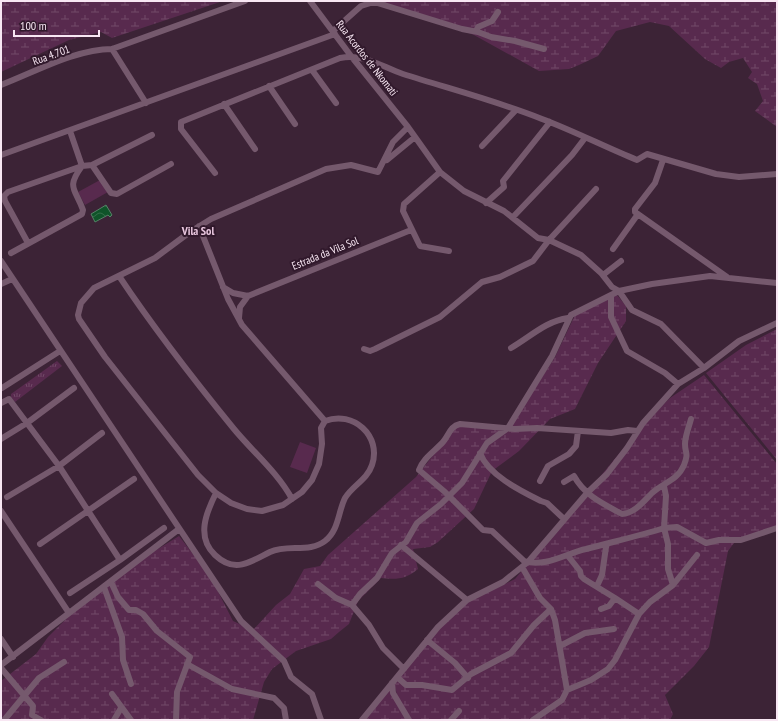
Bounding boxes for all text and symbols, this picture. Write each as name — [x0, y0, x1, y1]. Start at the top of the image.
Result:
scale bar — [14, 12, 99, 38]
street label: Rua Acordos de Nkomati — [333, 17, 401, 99]
text: 100 m — [20, 18, 47, 33]
street label: Rua 4.701 — [30, 42, 72, 68]
district label: Vila Sol — [181, 223, 214, 238]
street label: Estrada da Vila Sol — [290, 233, 361, 273]

